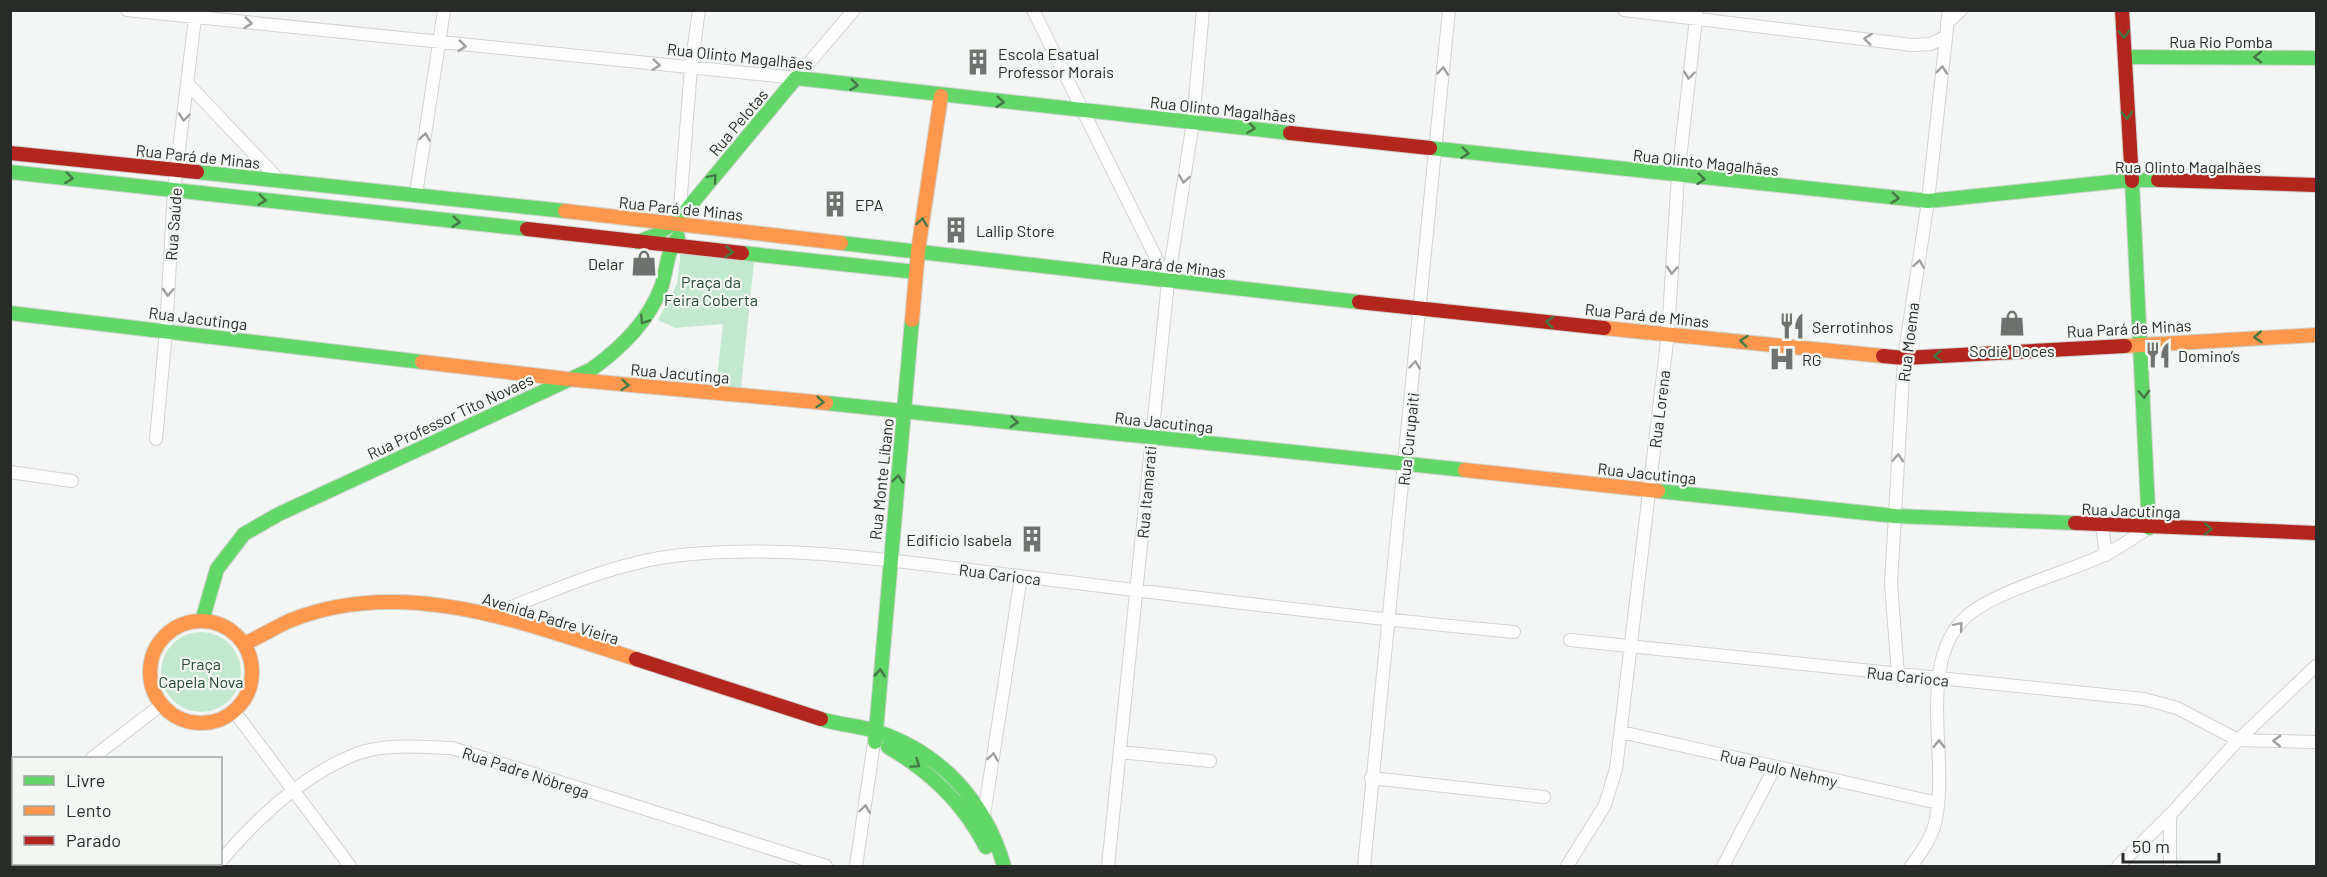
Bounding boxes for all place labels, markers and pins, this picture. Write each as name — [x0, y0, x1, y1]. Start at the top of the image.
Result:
place label: Escola Esatual Professor Morais — [998, 44, 1114, 81]
building icon: Escola Esatual Professor Morais — [963, 47, 993, 77]
building icon: EPA — [820, 189, 850, 219]
place label: EPA — [855, 195, 884, 214]
building icon: Lallip Store — [941, 215, 971, 245]
place label: Lallip Store — [976, 221, 1055, 240]
shop icon: Delar — [629, 248, 659, 278]
place label: Delar — [588, 254, 624, 273]
shop icon: Sodiê Doces — [1997, 308, 2027, 338]
restaurant icon: Serrotinhos — [1777, 311, 1807, 341]
place label: Serrotinhos — [1812, 317, 1894, 336]
restaurant icon: Domino’s — [2143, 340, 2173, 370]
place label: Sodiê Doces — [1969, 341, 2055, 360]
hospital icon: RG — [1767, 344, 1797, 374]
place label: Domino’s — [2178, 346, 2240, 365]
place label: RG — [1802, 350, 1822, 369]
building icon: Edificio Isabela — [1017, 524, 1047, 554]
place label: Edificio Isabela — [906, 530, 1012, 549]

